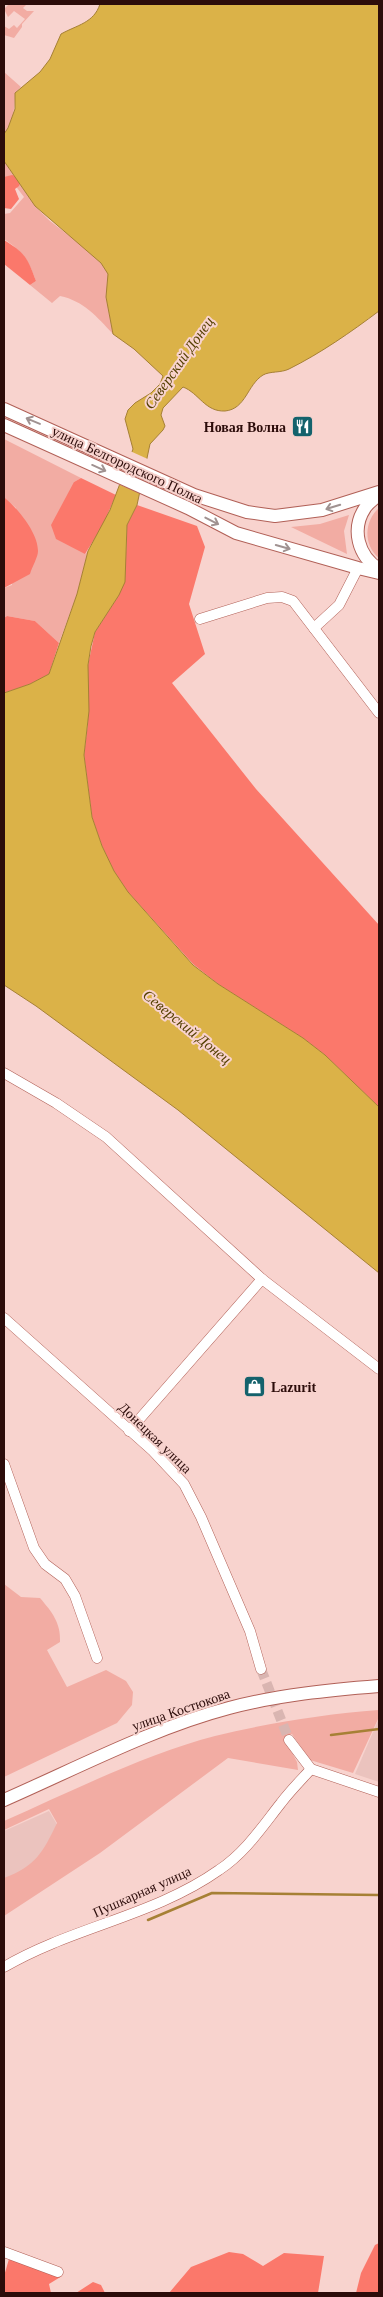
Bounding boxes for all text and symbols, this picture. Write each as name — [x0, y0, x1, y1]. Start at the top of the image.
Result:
water label: Северский Донец — [141, 314, 217, 412]
one-way arrow — [26, 415, 41, 425]
restaurant icon: Новая Волна — [290, 415, 314, 439]
place label: Новая Волна — [204, 420, 286, 435]
street label: улица Белгородского Полка — [49, 423, 205, 507]
one-way arrow — [91, 464, 106, 474]
one-way arrow — [325, 502, 341, 512]
one-way arrow — [204, 517, 219, 526]
one-way arrow — [275, 542, 291, 552]
water label: Северский Донец — [140, 987, 234, 1067]
shop icon: Lazurit — [243, 1375, 267, 1399]
place label: Lazurit — [271, 1380, 316, 1395]
street label: Донецкая улица — [116, 1400, 195, 1477]
street label: улица Костюкова — [130, 1686, 233, 1734]
street label: Пушкарная улица — [91, 1863, 194, 1920]

